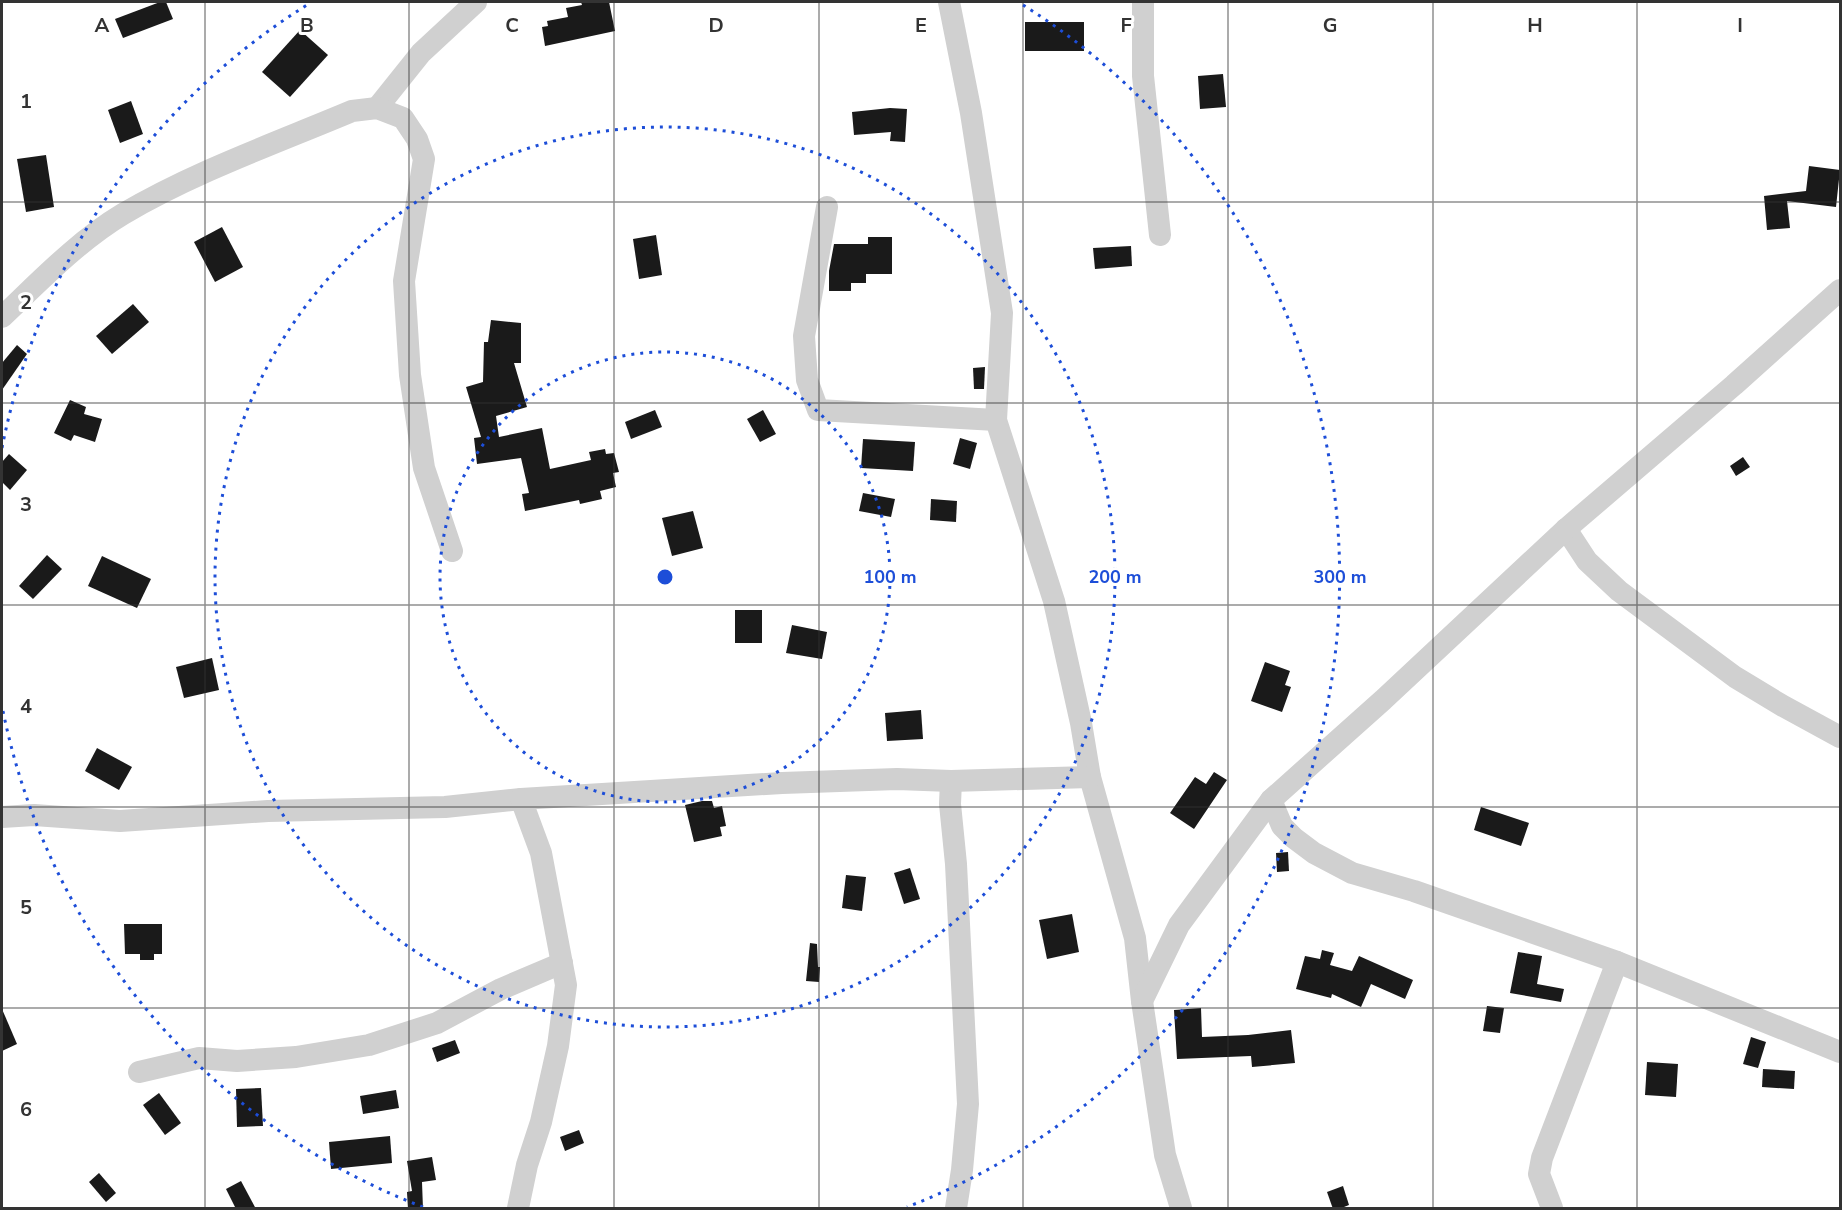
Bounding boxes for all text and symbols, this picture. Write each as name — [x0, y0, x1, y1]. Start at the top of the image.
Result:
text: A — [95, 12, 110, 39]
text: B — [300, 12, 314, 39]
text: C — [505, 12, 519, 39]
text: D — [708, 12, 724, 39]
text: E — [915, 12, 927, 39]
text: F — [1120, 12, 1132, 39]
text: G — [1323, 12, 1337, 39]
text: H — [1527, 12, 1543, 39]
text: I — [1737, 12, 1743, 39]
text: 1 — [20, 88, 32, 115]
text: 2 — [20, 289, 32, 316]
text: 3 — [20, 491, 32, 518]
text: 100 m — [863, 565, 917, 589]
text: 200 m — [1088, 565, 1142, 589]
text: 300 m — [1313, 565, 1367, 589]
centre of rings — [655, 567, 675, 587]
text: 4 — [20, 693, 32, 720]
text: 5 — [20, 894, 32, 921]
text: 6 — [20, 1096, 32, 1123]

